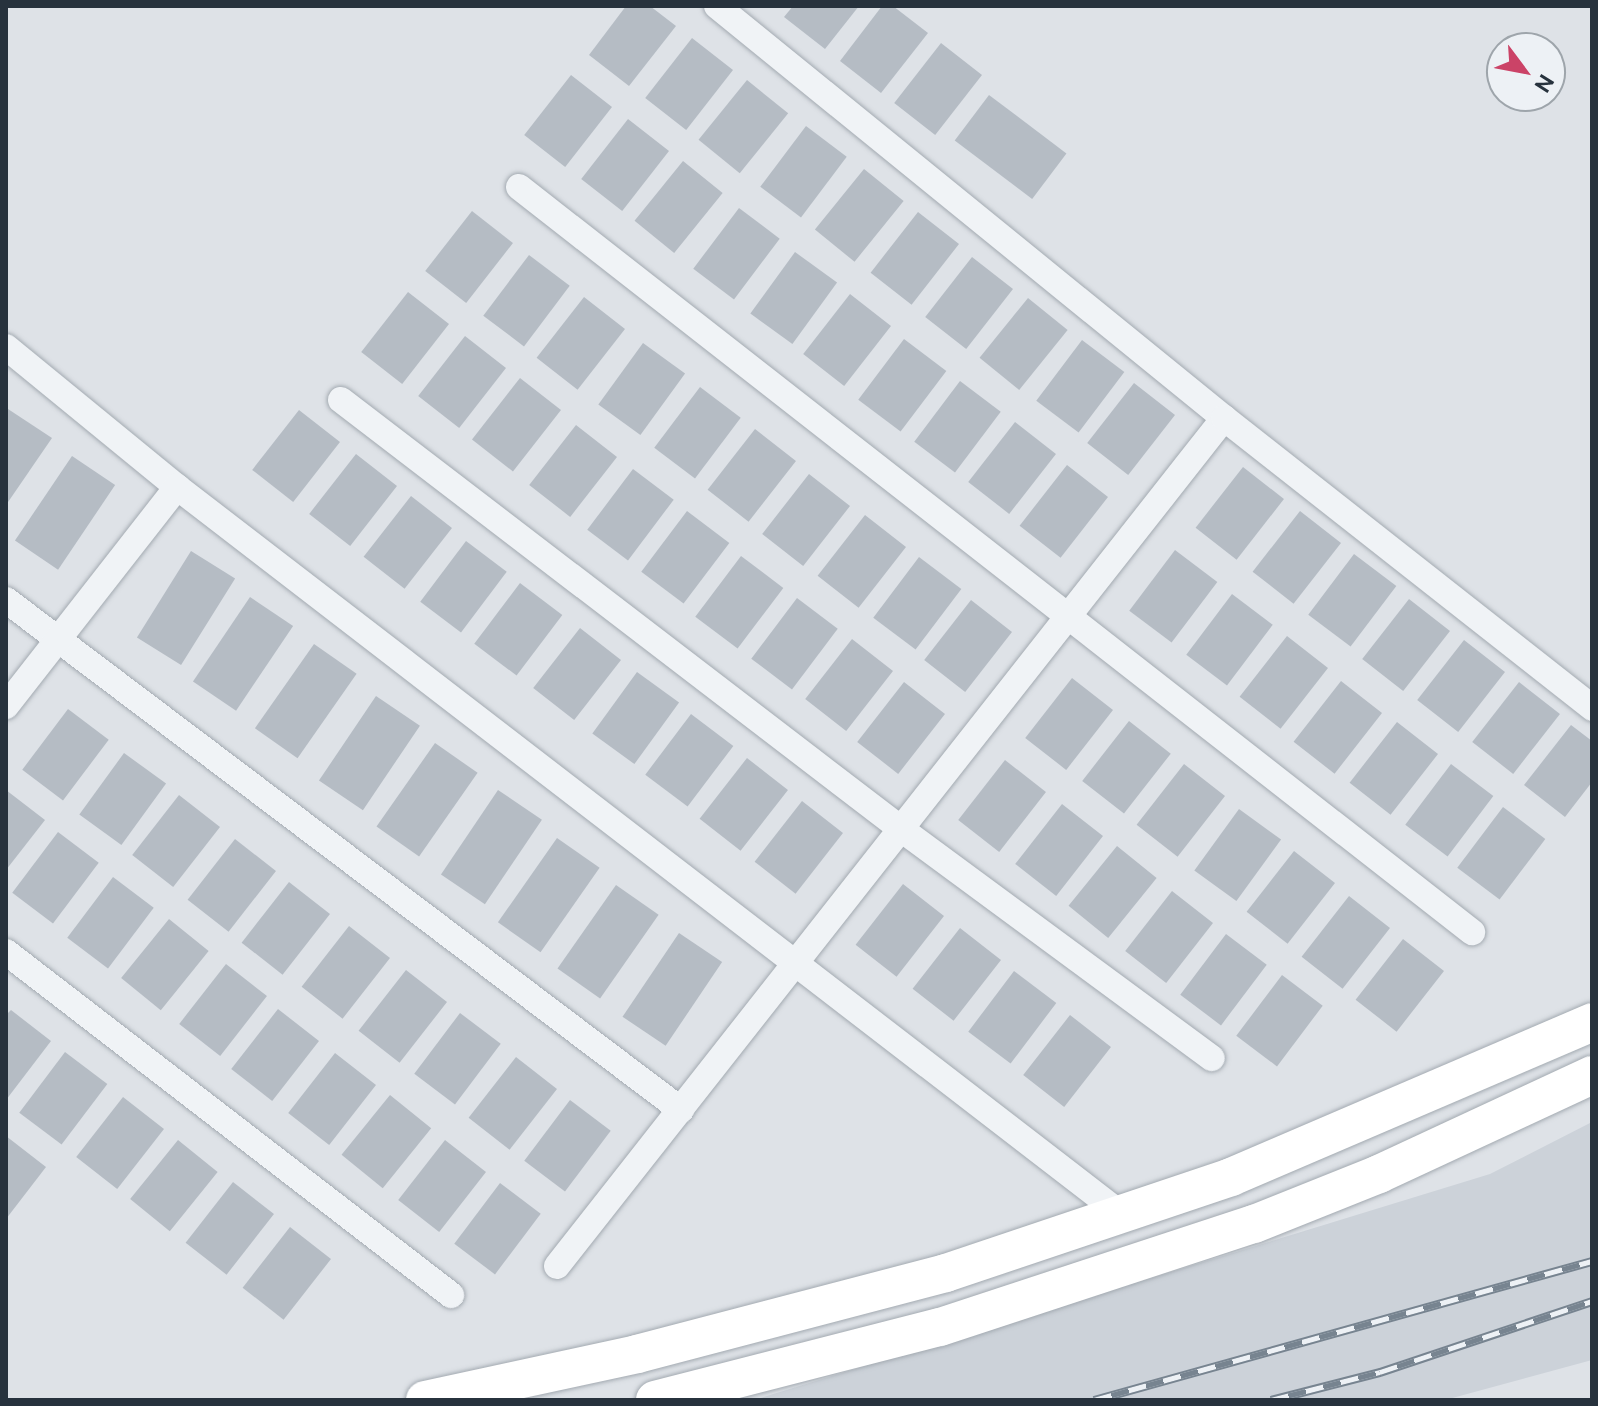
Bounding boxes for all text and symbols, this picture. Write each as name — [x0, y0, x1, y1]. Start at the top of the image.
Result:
north arrow — [1486, 32, 1566, 112]
text: N — [1530, 70, 1560, 98]

